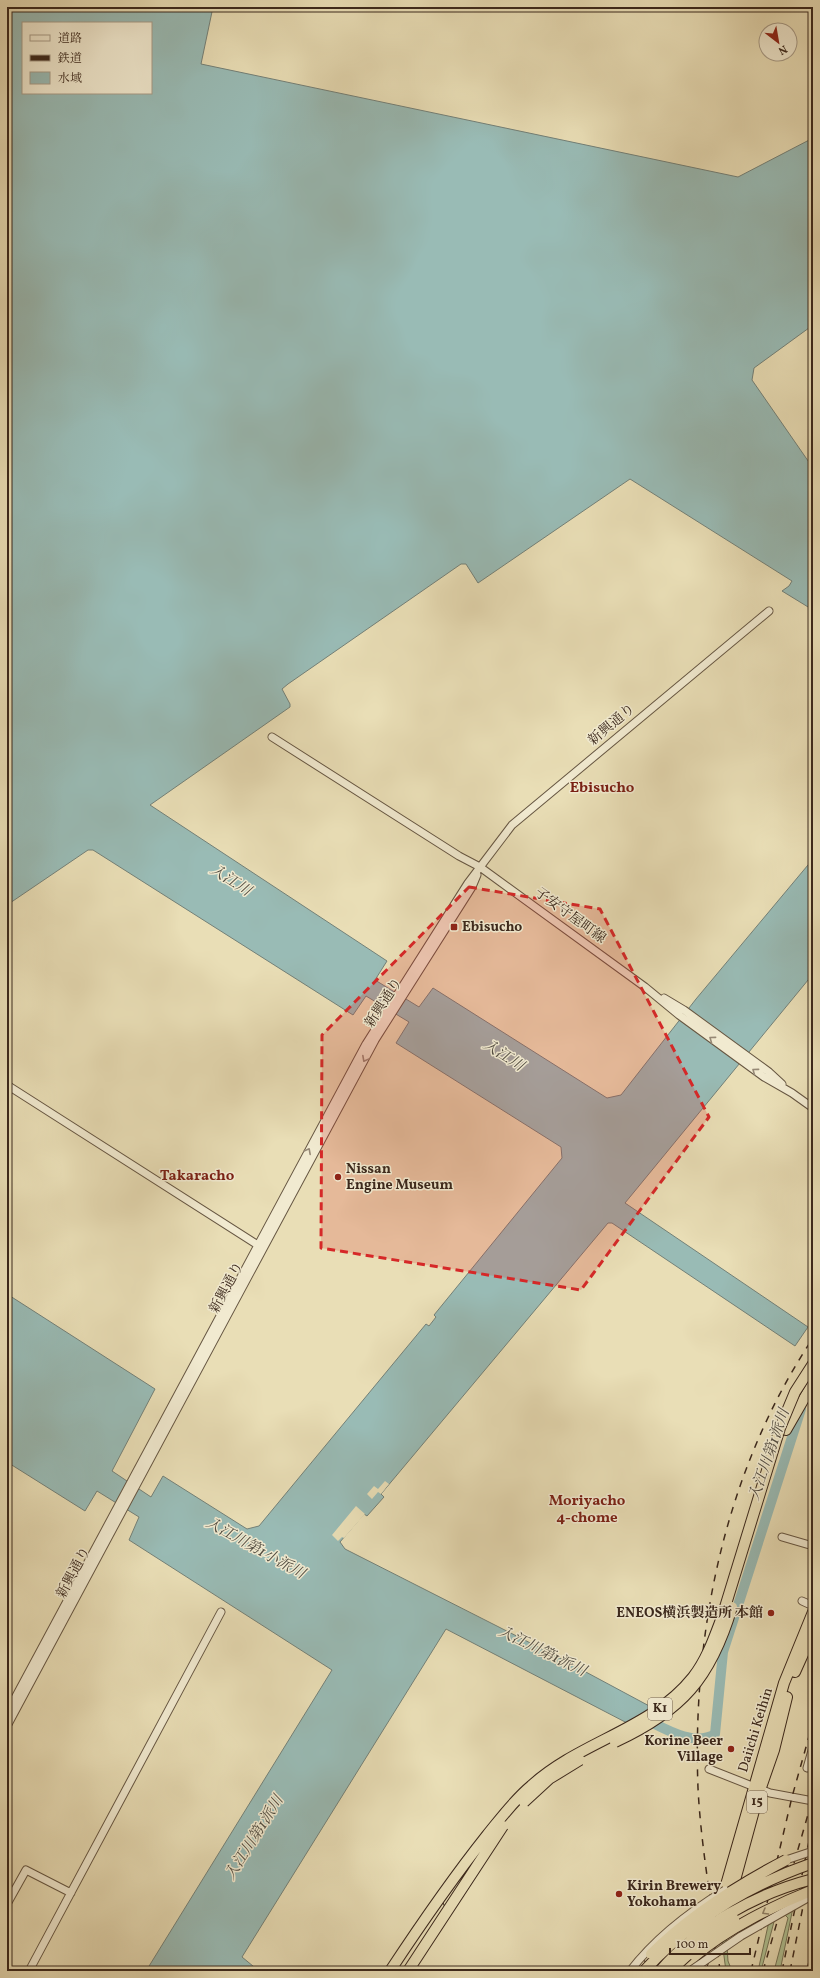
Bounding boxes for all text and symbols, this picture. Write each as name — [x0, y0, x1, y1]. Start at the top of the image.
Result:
legend — [22, 22, 152, 94]
north arrow — [758, 22, 798, 62]
text: 道路 — [58, 31, 82, 47]
text: N — [775, 41, 790, 58]
text: 鉄道 — [57, 51, 82, 67]
text: 水域 — [58, 71, 82, 87]
street label: 新興通り — [584, 700, 640, 750]
district label: Ebisucho — [570, 778, 635, 799]
water label: 入江川 — [205, 860, 256, 903]
street label: 子安守屋町線 — [530, 884, 610, 948]
place label: Ebisucho — [462, 918, 522, 937]
marker: Ebisucho — [449, 922, 459, 932]
street label: 新興通り — [361, 974, 407, 1032]
water label: 入江川 — [478, 1035, 529, 1078]
one-way arrow — [709, 1037, 716, 1044]
one-way arrow — [362, 1055, 370, 1063]
one-way arrow — [753, 1069, 760, 1076]
one-way arrow — [303, 1148, 311, 1155]
place label: Nissan Engine Museum — [346, 1160, 454, 1195]
district label: Takaracho — [160, 1166, 235, 1187]
marker: Nissan Engine Museum — [333, 1172, 343, 1182]
street label: 新興通り — [205, 1259, 249, 1317]
water label: 入江川第1派川 — [745, 1404, 796, 1504]
district label: Moriyacho 4-chome — [549, 1491, 626, 1529]
water label: 入江川第1小派川 — [202, 1513, 310, 1586]
street label: 新興通り — [52, 1544, 96, 1602]
place label: ENEOS横浜製造所 本館 — [616, 1604, 763, 1623]
marker: ENEOS横浜製造所 本館 — [766, 1608, 776, 1618]
water label: 入江川第1派川 — [494, 1622, 591, 1683]
street label: Daiichi Keihin — [734, 1685, 778, 1775]
road number: K1 — [648, 1698, 672, 1720]
place label: Korine Beer Village — [645, 1732, 723, 1767]
marker: Korine Beer Village — [726, 1744, 736, 1754]
water label: 入江川第1派川 — [221, 1790, 290, 1884]
road number: 15 — [747, 1791, 767, 1813]
place label: Kirin Brewery Yokohama — [627, 1877, 721, 1912]
marker: Kirin Brewery Yokohama — [614, 1889, 624, 1899]
one-way arrow — [762, 1907, 769, 1914]
scale bar — [670, 1930, 750, 1956]
text: 100 m — [676, 1937, 709, 1953]

